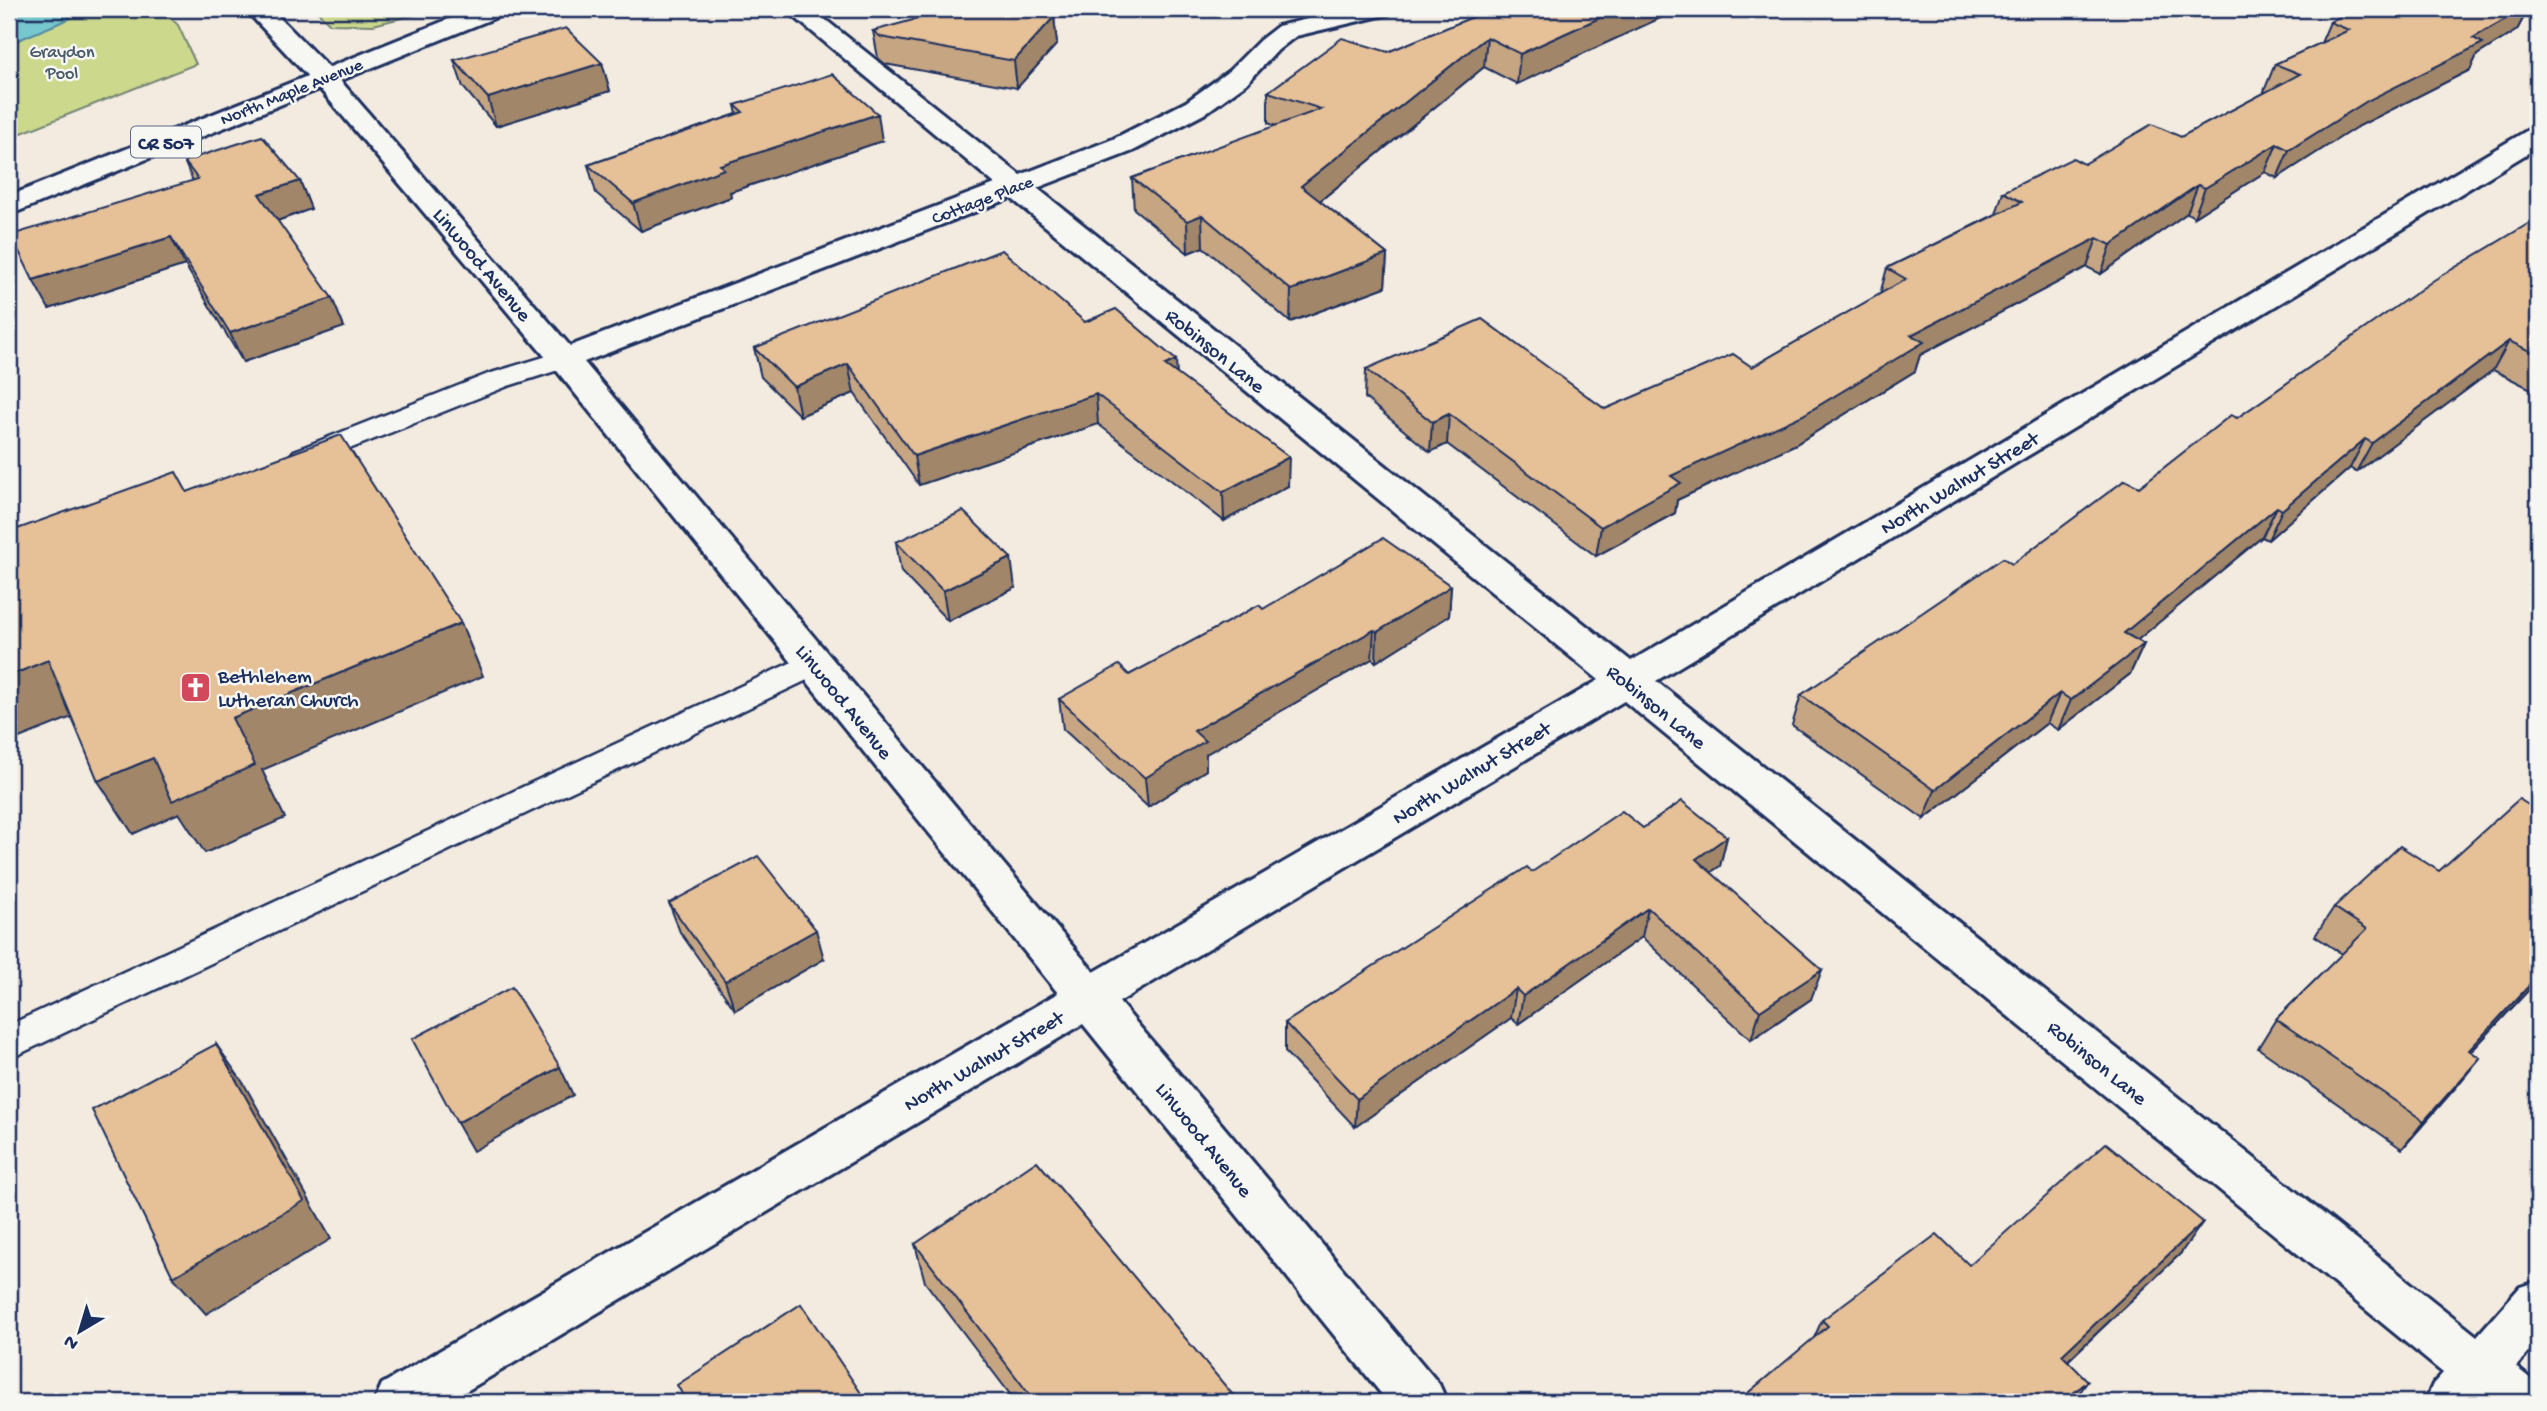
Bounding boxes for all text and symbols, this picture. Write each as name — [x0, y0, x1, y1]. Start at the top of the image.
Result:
park label: Graydon Pool — [29, 43, 95, 85]
street label: North Maple Avenue — [218, 55, 367, 131]
road number: CR 507 — [131, 126, 201, 158]
street label: Cottage Place — [929, 172, 1037, 230]
street label: Linwood Avenue — [426, 204, 536, 329]
street label: Robinson Lane — [1159, 305, 1270, 401]
street label: North Walnut Street — [1877, 427, 2047, 542]
street label: Linwood Avenue — [788, 641, 897, 767]
street label: Robinson Lane — [1600, 661, 1711, 757]
place label: Bethlehem Lutheran Church — [217, 666, 359, 715]
church icon: Bethlehem Lutheran Church — [178, 670, 212, 704]
street label: North Walnut Street — [1389, 717, 1559, 832]
street label: North Walnut Street — [900, 1006, 1071, 1119]
street label: Robinson Lane — [2041, 1017, 2152, 1113]
street label: Linwood Avenue — [1148, 1079, 1257, 1205]
north arrow — [46, 1296, 116, 1366]
text: N — [60, 1329, 84, 1355]

